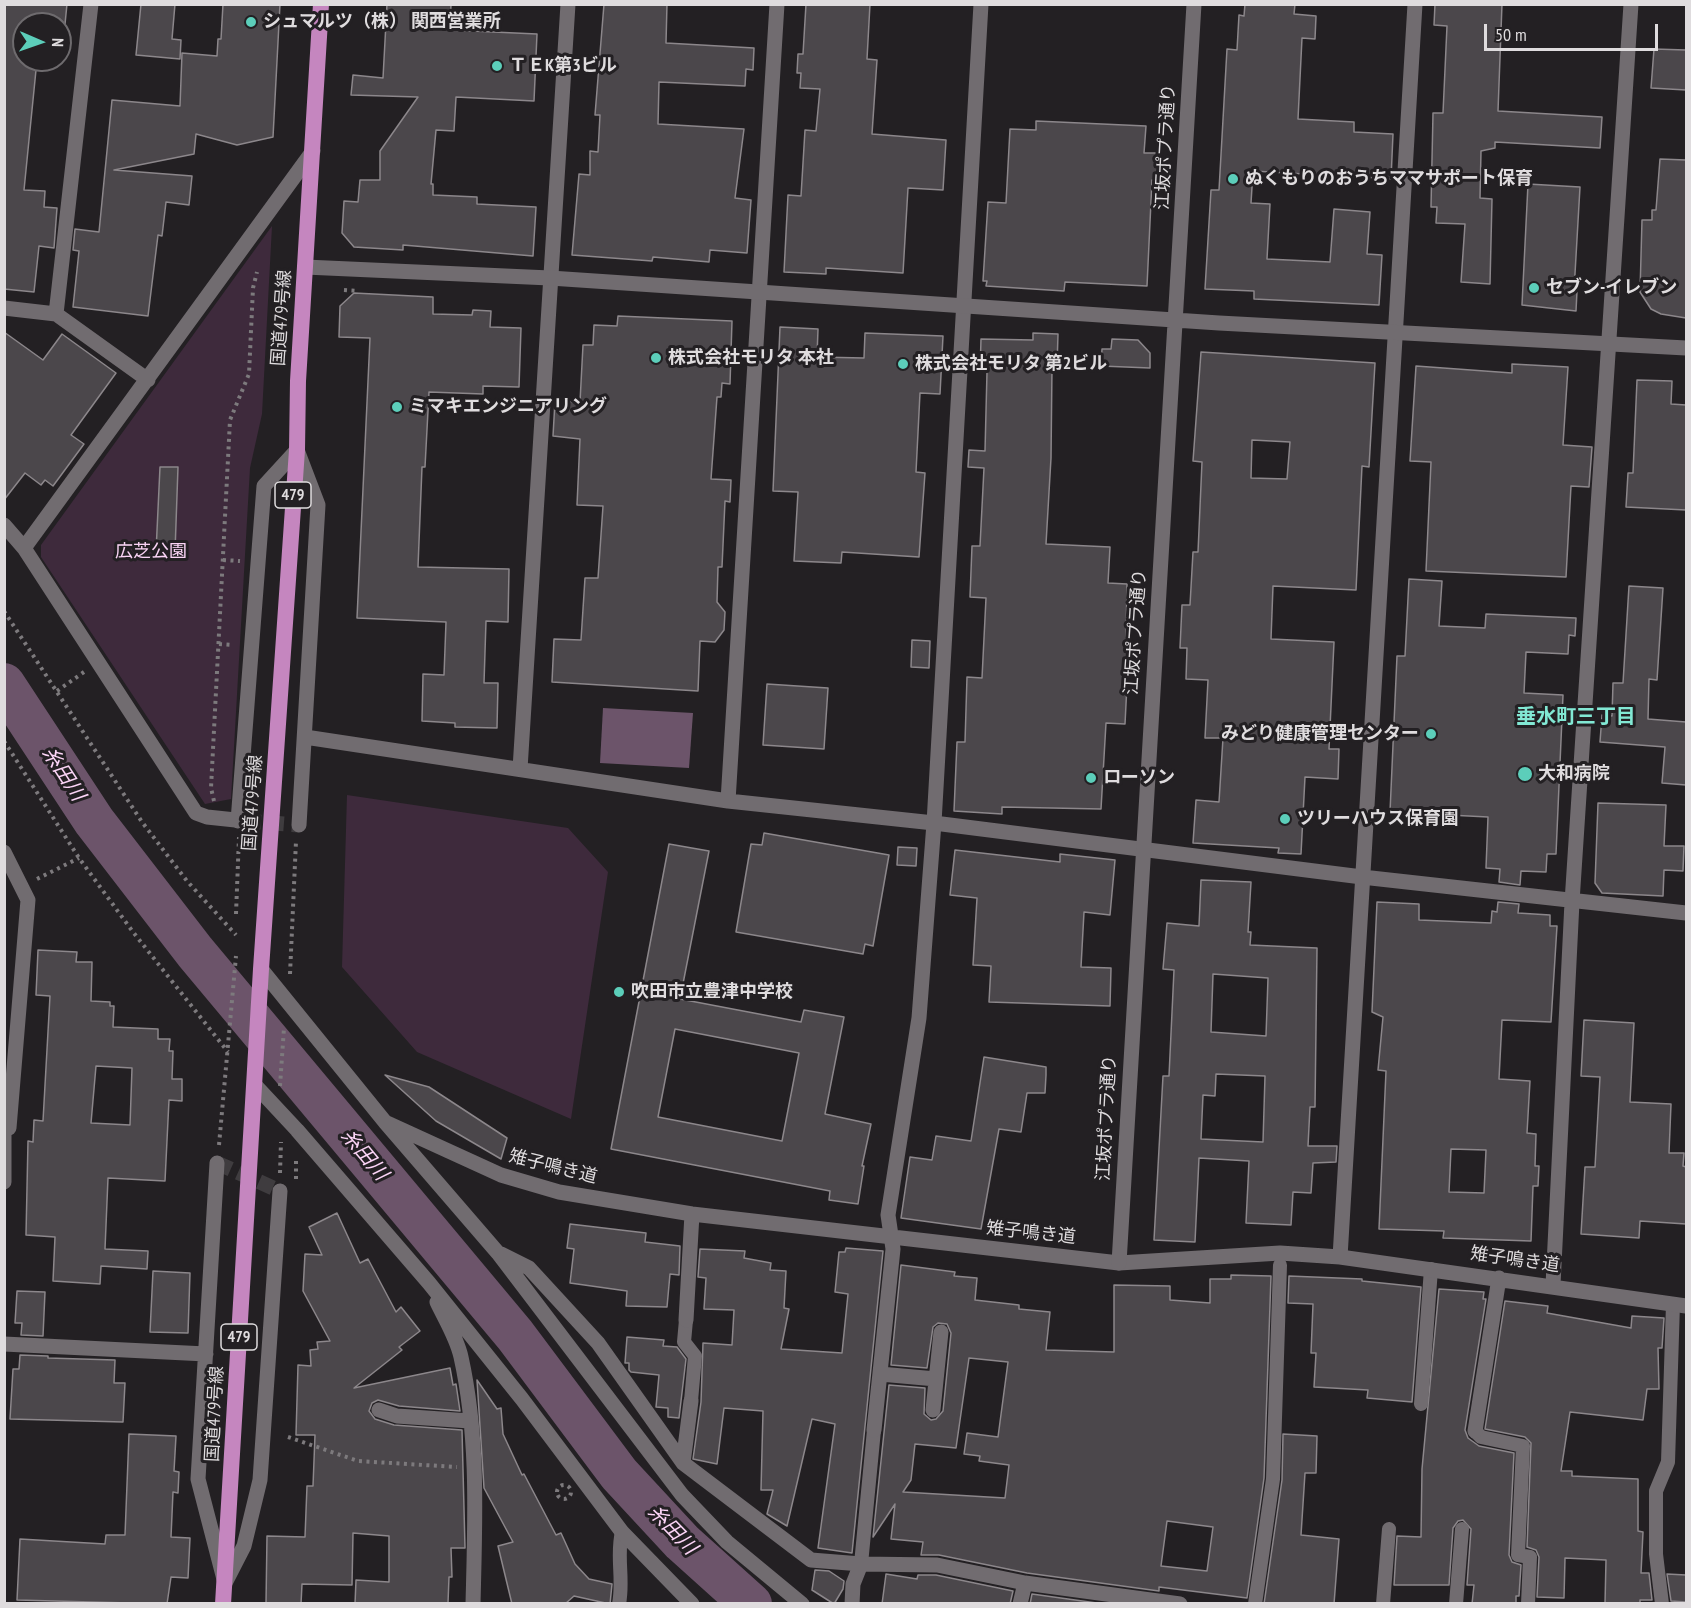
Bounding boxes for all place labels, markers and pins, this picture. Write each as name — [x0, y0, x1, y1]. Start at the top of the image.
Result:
place label: シュマルツ（株） 関西営業所 — [263, 11, 501, 33]
marker: シュマルツ（株） 関西営業所 — [244, 15, 258, 29]
place label: ＴＥK第3ビル — [509, 55, 617, 77]
marker: ＴＥK第3ビル — [490, 59, 504, 73]
place label: ぬくもりのおうちママサポート保育 — [1245, 168, 1533, 190]
marker: ぬくもりのおうちママサポート保育 — [1226, 172, 1240, 186]
place label: セブン-イレブン — [1546, 277, 1677, 299]
marker: セブン-イレブン — [1527, 281, 1541, 295]
place label: 株式会社モリタ 本社 — [668, 347, 834, 369]
marker: 株式会社モリタ 本社 — [649, 351, 663, 365]
place label: 株式会社モリタ 第2ビル — [915, 353, 1107, 375]
marker: 株式会社モリタ 第2ビル — [896, 357, 910, 371]
place label: ミマキエンジニアリング — [409, 396, 607, 418]
marker: ミマキエンジニアリング — [390, 400, 404, 414]
place label: みどり健康管理センター — [1221, 723, 1419, 745]
marker: みどり健康管理センター — [1424, 727, 1438, 741]
place label: 大和病院 — [1538, 763, 1610, 785]
marker: 大和病院 — [1516, 765, 1534, 783]
place label: ローソン — [1103, 767, 1175, 789]
marker: ローソン — [1084, 771, 1098, 785]
place label: ツリーハウス保育園 — [1297, 808, 1459, 830]
marker: ツリーハウス保育園 — [1278, 812, 1292, 826]
place label: 吹田市立豊津中学校 — [631, 981, 793, 1003]
marker: 吹田市立豊津中学校 — [612, 985, 626, 999]

